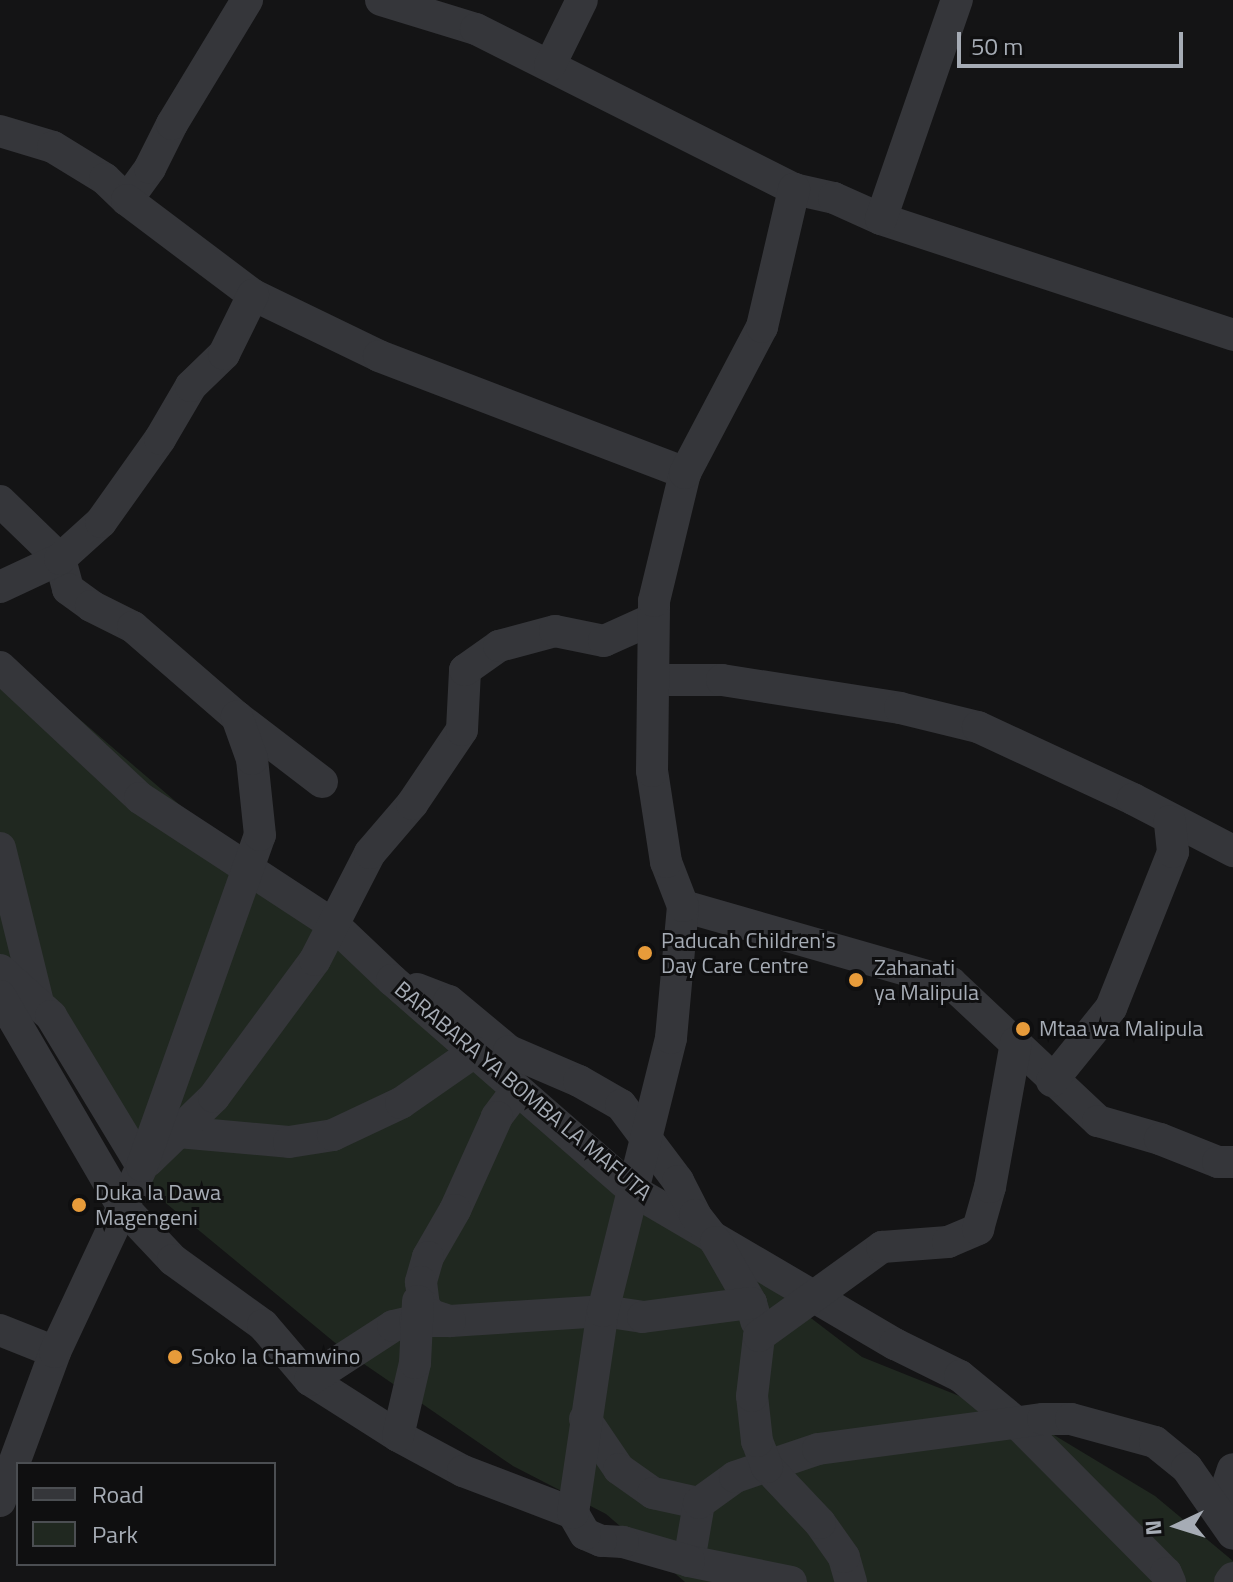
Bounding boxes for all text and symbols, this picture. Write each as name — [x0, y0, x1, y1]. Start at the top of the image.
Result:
scale bar — [961, 16, 1187, 66]
text: 50 m — [971, 28, 1023, 64]
place label: Paducah Children's Day Care Centre — [661, 927, 836, 978]
marker: Paducah Children's Day Care Centre — [636, 944, 654, 962]
place label: Zahanati ya Malipula — [874, 954, 979, 1006]
marker: Zahanati ya Malipula — [845, 969, 867, 991]
street label: BARABARA YA BOMBA LA MAFUTA — [389, 976, 657, 1206]
place label: Mtaa wa Malipula — [1039, 1016, 1203, 1042]
marker: Mtaa wa Malipula — [1014, 1020, 1032, 1038]
place label: Duka la Dawa Magengeni — [95, 1179, 221, 1230]
marker: Duka la Dawa Magengeni — [70, 1196, 88, 1214]
place label: Soko la Chamwino — [191, 1344, 360, 1370]
marker: Soko la Chamwino — [166, 1348, 184, 1366]
legend — [16, 1462, 276, 1566]
text: Road — [92, 1476, 144, 1512]
north arrow — [1137, 1486, 1217, 1566]
text: Park — [92, 1516, 138, 1552]
text: N — [1136, 1519, 1171, 1536]

